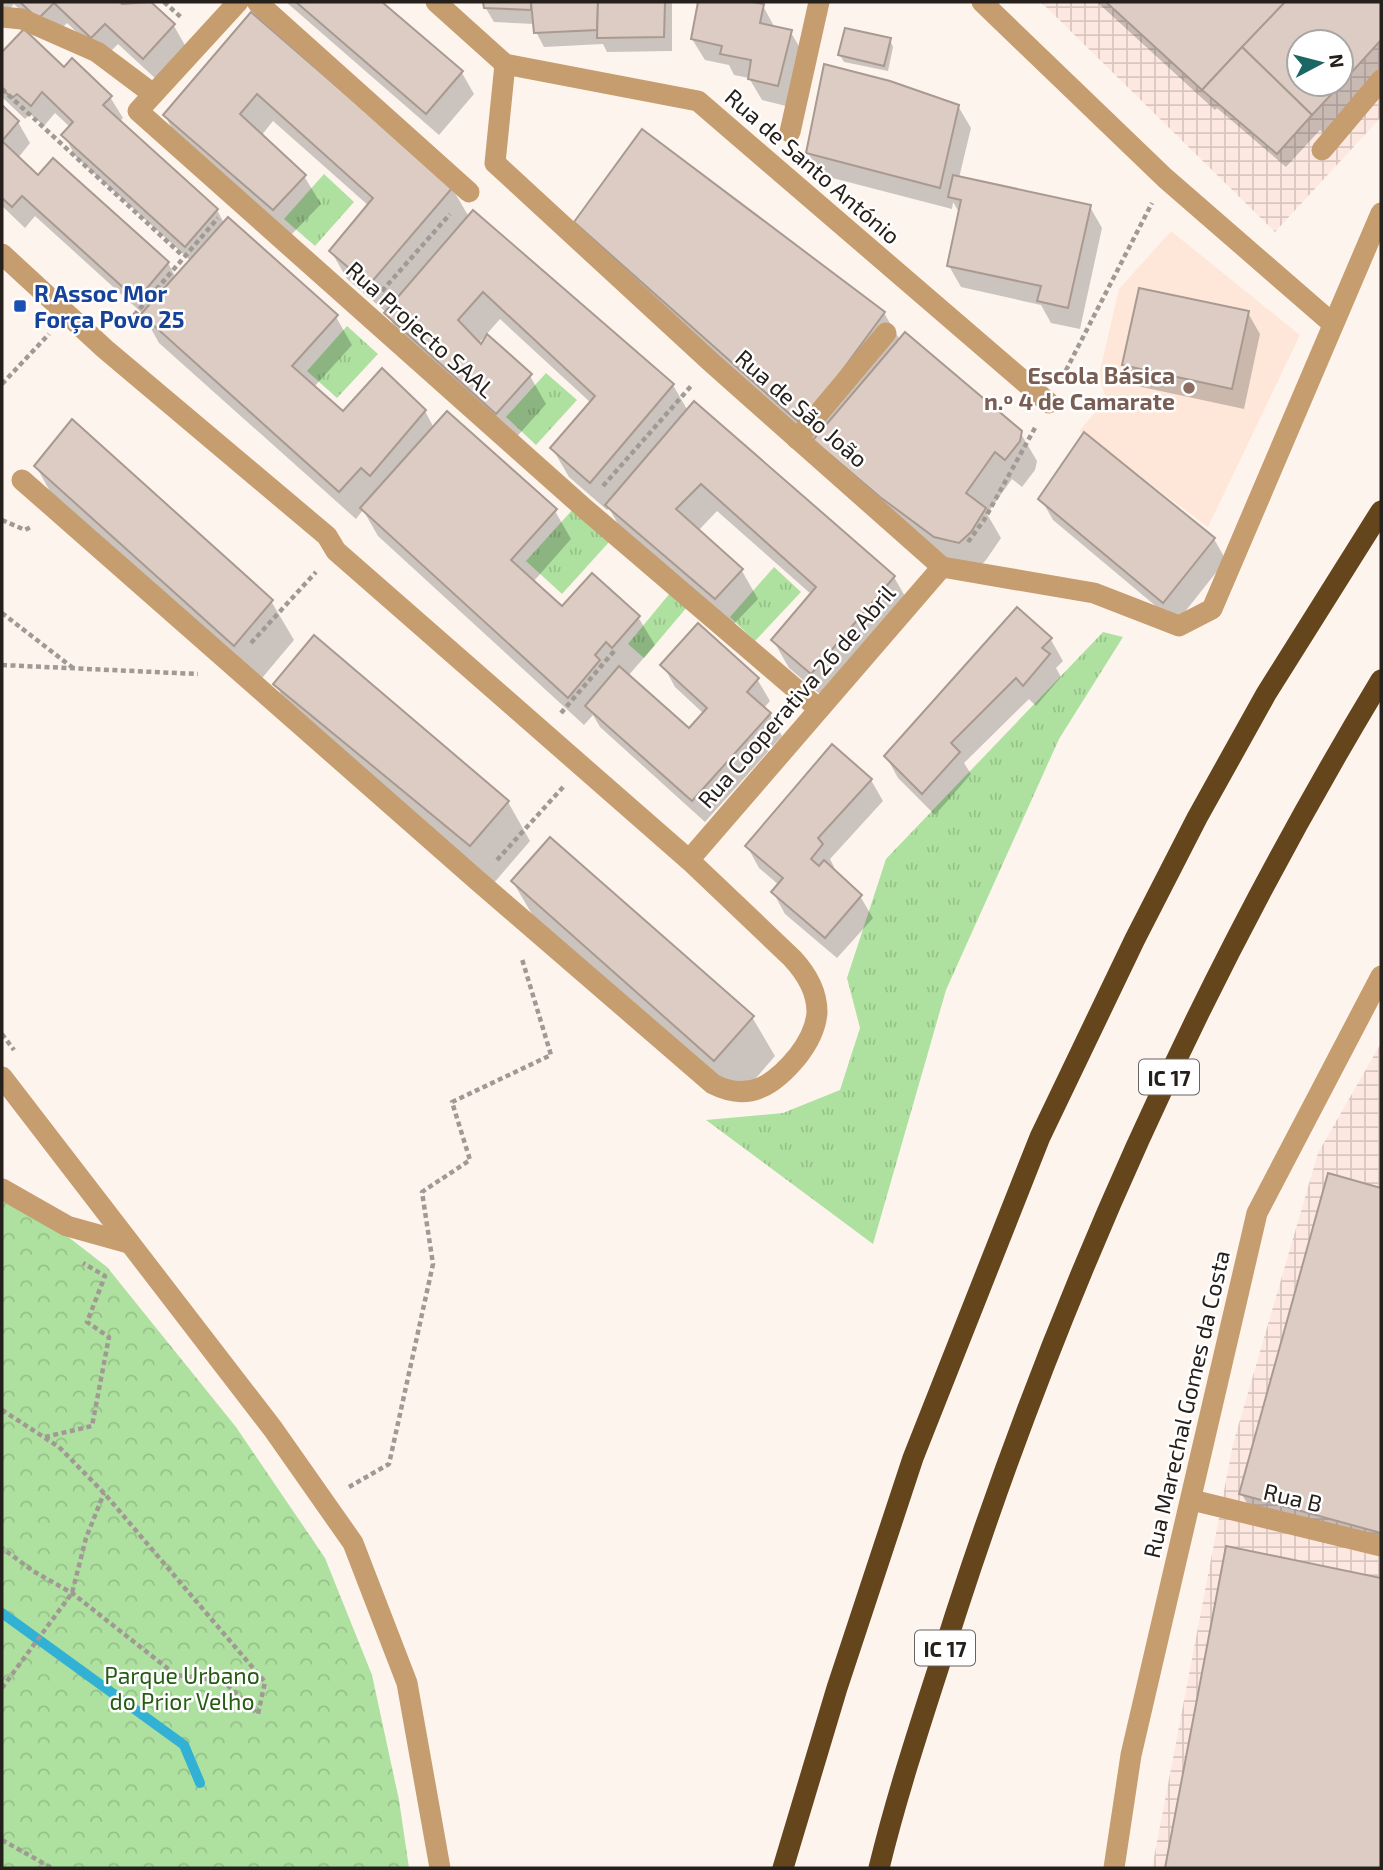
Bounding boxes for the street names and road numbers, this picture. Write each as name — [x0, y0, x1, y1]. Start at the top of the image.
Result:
street label: Rua de Santo António — [720, 82, 906, 250]
street label: Rua Projecto SAAL — [341, 255, 501, 403]
street label: Rua de São João — [730, 343, 874, 473]
street label: Rua Cooperativa 26 de Abril — [691, 579, 901, 813]
road number: IC 17 — [1139, 1060, 1199, 1094]
street label: Rua Marechal Gomes da Costa — [1137, 1247, 1235, 1561]
street label: Rua B — [1261, 1477, 1325, 1517]
road number: IC 17 — [915, 1630, 975, 1666]

